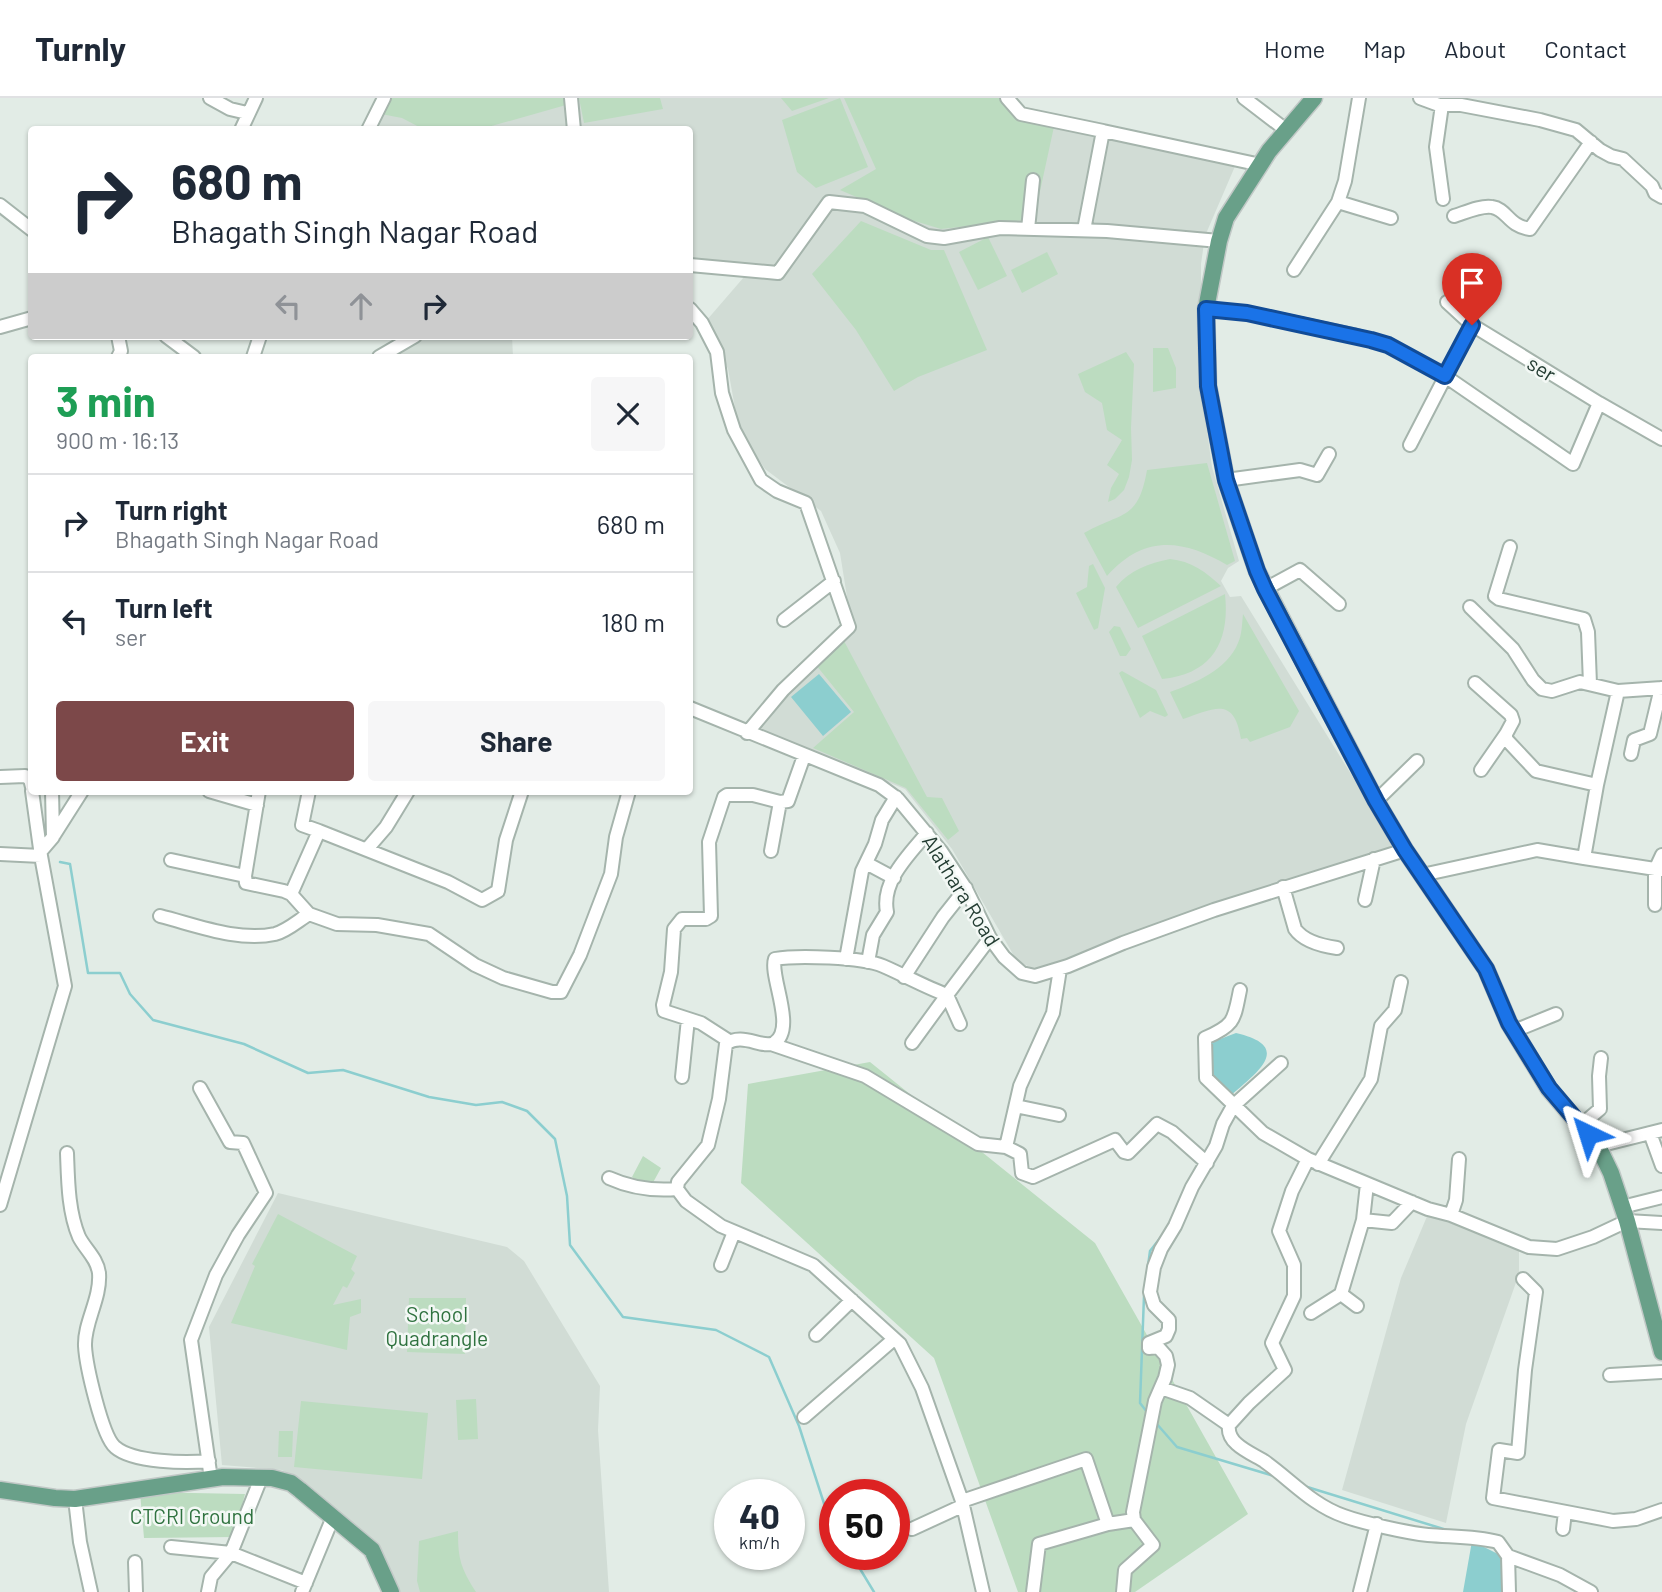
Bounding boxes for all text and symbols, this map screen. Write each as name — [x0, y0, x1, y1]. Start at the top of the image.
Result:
text: Turnly — [35, 28, 126, 68]
text: Home — [1264, 34, 1325, 63]
text: Map — [1363, 34, 1406, 63]
text: About — [1444, 34, 1506, 63]
text: Contact — [1544, 34, 1627, 63]
text: 680 m — [171, 151, 302, 210]
icon: right — [56, 154, 147, 245]
text: Bhagath Singh Nagar Road — [171, 211, 538, 249]
pin — [1442, 253, 1502, 325]
icon: arrive — [1453, 264, 1491, 302]
icon: left — [269, 287, 307, 325]
icon: ahead — [342, 287, 380, 325]
icon: right — [415, 287, 453, 325]
street label: ser — [1523, 350, 1561, 386]
text: 3 min — [56, 375, 156, 425]
button: close — [591, 377, 665, 451]
text: 900 m · 16:13 — [56, 426, 179, 454]
text: Turn right — [115, 494, 228, 525]
icon: right — [56, 504, 94, 542]
text: 680 m — [597, 508, 665, 539]
text: Bhagath Singh Nagar Road — [115, 525, 379, 553]
text: Turn left — [115, 592, 213, 623]
icon: left — [56, 602, 94, 640]
text: 180 m — [601, 606, 665, 637]
text: ser — [115, 623, 147, 651]
button: Exit — [56, 701, 354, 781]
button: Share — [368, 701, 665, 781]
street label: Alathara Road — [918, 830, 1006, 950]
position arrow — [1551, 1097, 1625, 1171]
park label: School Quadrangle — [386, 1301, 488, 1350]
speed limit sign: 50 — [819, 1479, 910, 1570]
text: 40 — [739, 1494, 780, 1536]
park label: CTCRI Ground — [130, 1503, 254, 1528]
text: km/h — [739, 1531, 780, 1553]

